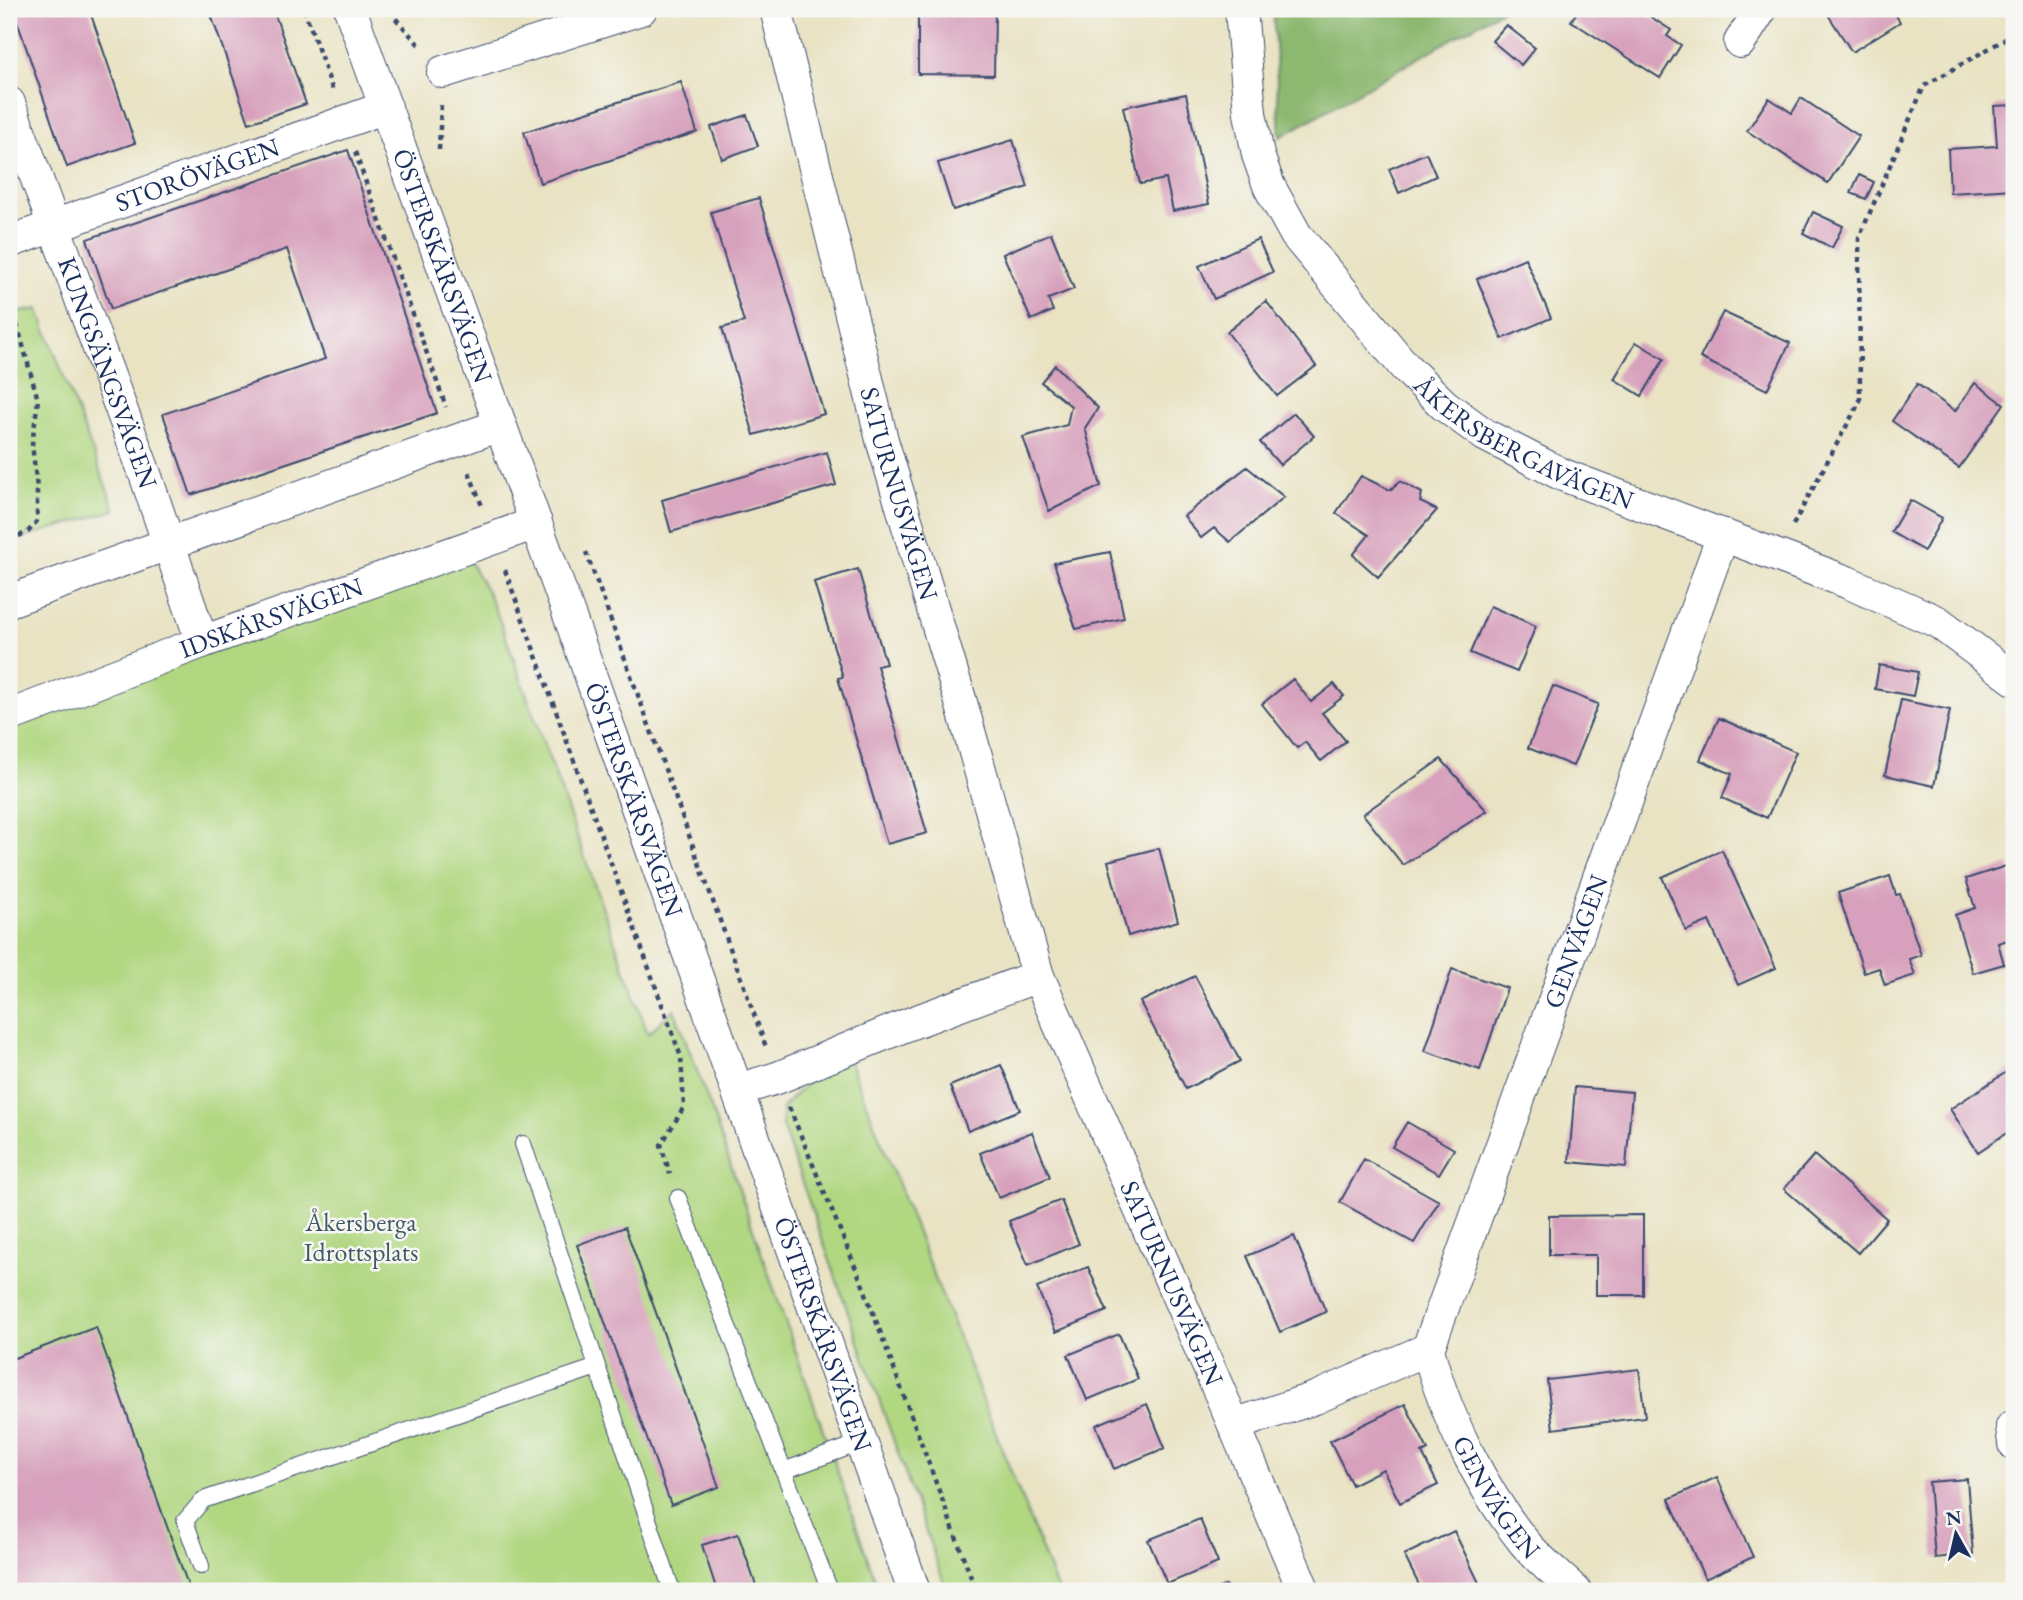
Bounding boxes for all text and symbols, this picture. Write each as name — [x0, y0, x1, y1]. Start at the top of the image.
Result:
street label: STORÖVÄGEN — [111, 129, 284, 220]
street label: ÖSTERSKÄRSVÄGEN — [385, 144, 501, 388]
street label: KUNGSÄNGSVÄGEN — [50, 252, 166, 493]
street label: ÅKERSBERGAVÄGEN — [1406, 367, 1639, 517]
street label: SATURNUSVÄGEN — [853, 384, 946, 605]
street label: IDSKÄRSVÄGEN — [175, 569, 368, 666]
street label: ÖSTERSKÄRSVÄGEN — [577, 678, 692, 922]
street label: GENVÄGEN — [1536, 870, 1616, 1013]
street label: SATURNUSVÄGEN — [1112, 1175, 1232, 1391]
park label: Åkersberga Idrottsplats — [304, 1205, 418, 1269]
street label: ÖSTERSKÄRSVÄGEN — [766, 1212, 880, 1456]
street label: GENVÄGEN — [1445, 1430, 1548, 1566]
north arrow — [1922, 1498, 1992, 1568]
text: N — [1944, 1504, 1964, 1531]

